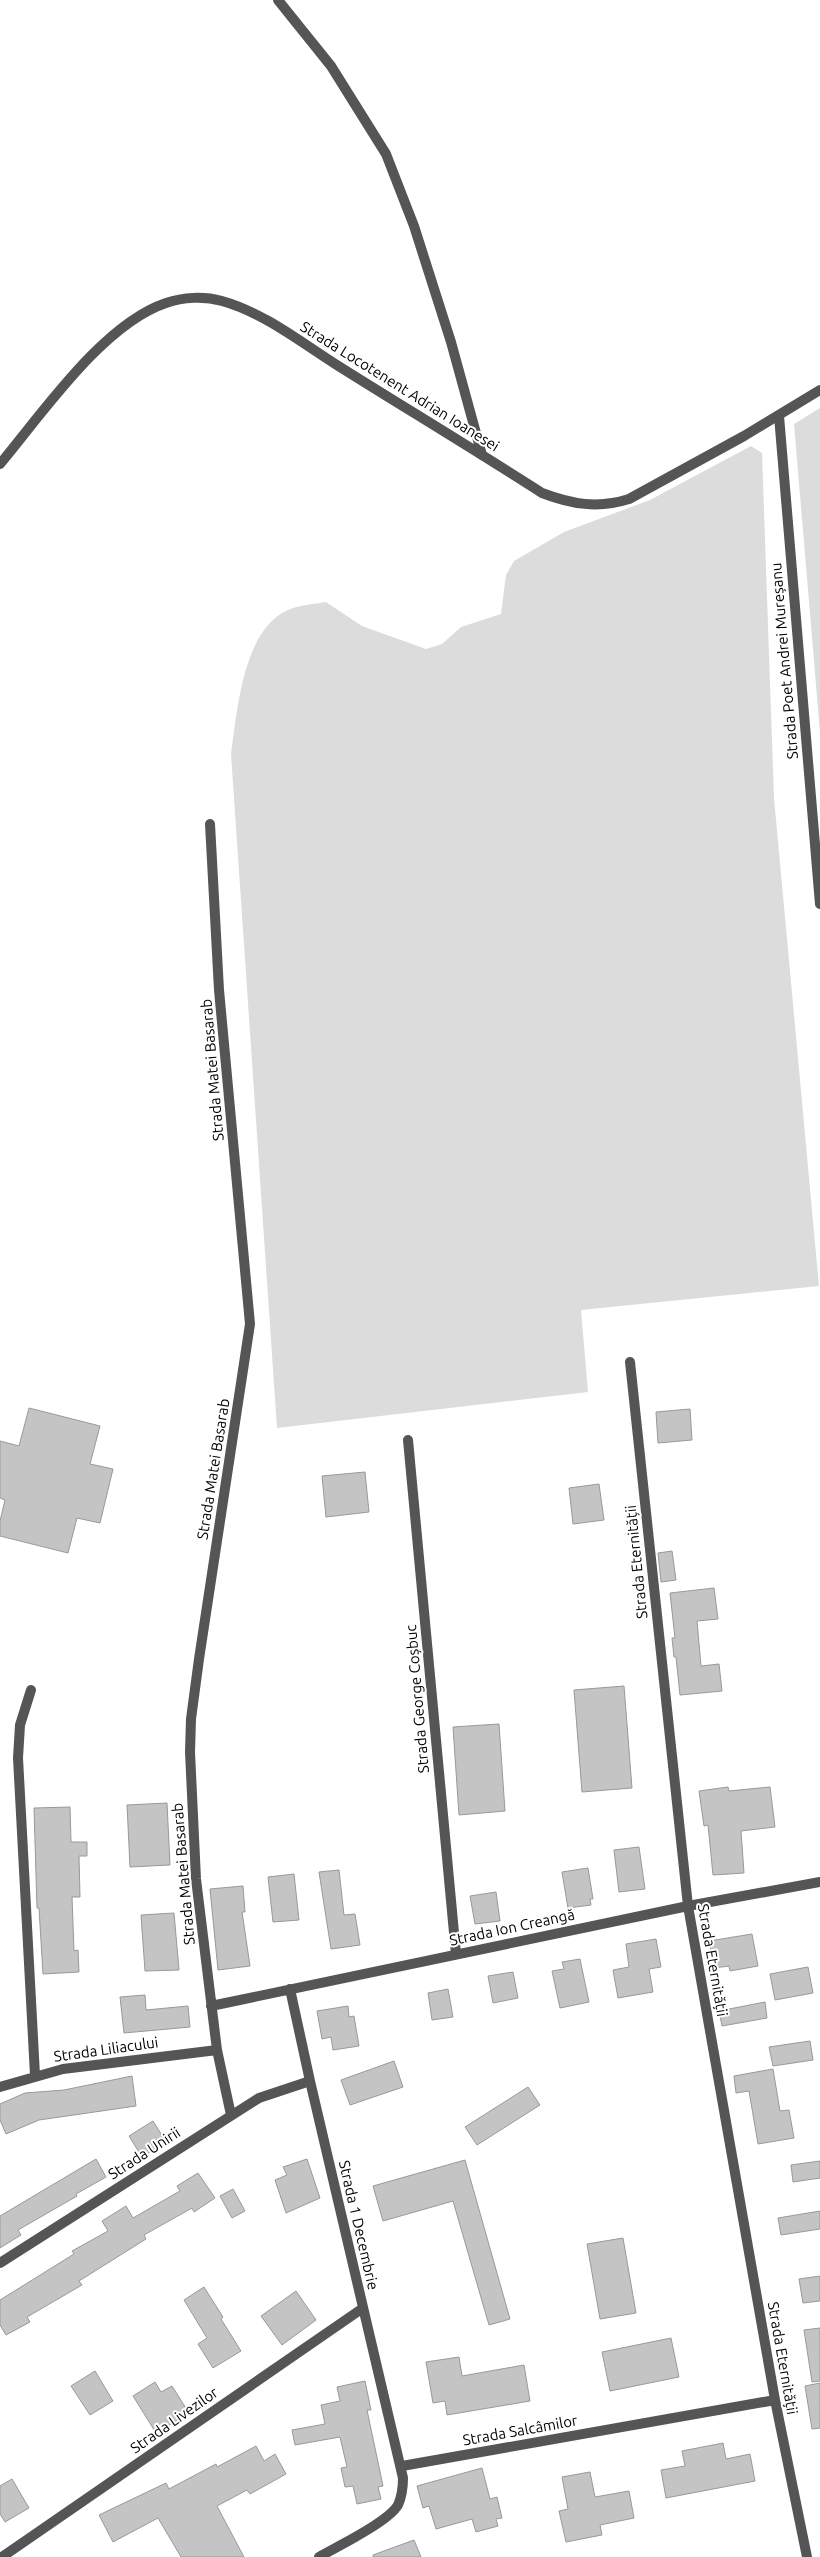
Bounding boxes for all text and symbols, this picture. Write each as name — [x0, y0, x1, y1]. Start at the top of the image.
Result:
street label: Strada Locotenent Adrian Ioanesei — [297, 318, 503, 454]
street label: Strada Poet Andrei Mureșanu — [767, 562, 801, 760]
street label: Strada Matei Basarab — [197, 998, 227, 1142]
street label: Strada Matei Basarab — [193, 1397, 233, 1541]
street label: Strada Eternității — [622, 1504, 650, 1620]
street label: Strada George Coșbuc — [402, 1624, 432, 1774]
street label: Strada Matei Basarab — [168, 1802, 198, 1946]
street label: Strada Eternității — [695, 1902, 731, 2018]
street label: Strada Ion Creangă — [448, 1905, 576, 1949]
street label: Strada Liliacului — [53, 2033, 159, 2065]
street label: Strada Unirii — [105, 2123, 183, 2183]
street label: Strada 1 Decembrie — [336, 2159, 382, 2291]
street label: Strada Eternității — [765, 2300, 801, 2416]
street label: Strada Livezilor — [127, 2383, 221, 2456]
street label: Strada Salcâmilor — [461, 2411, 579, 2448]

